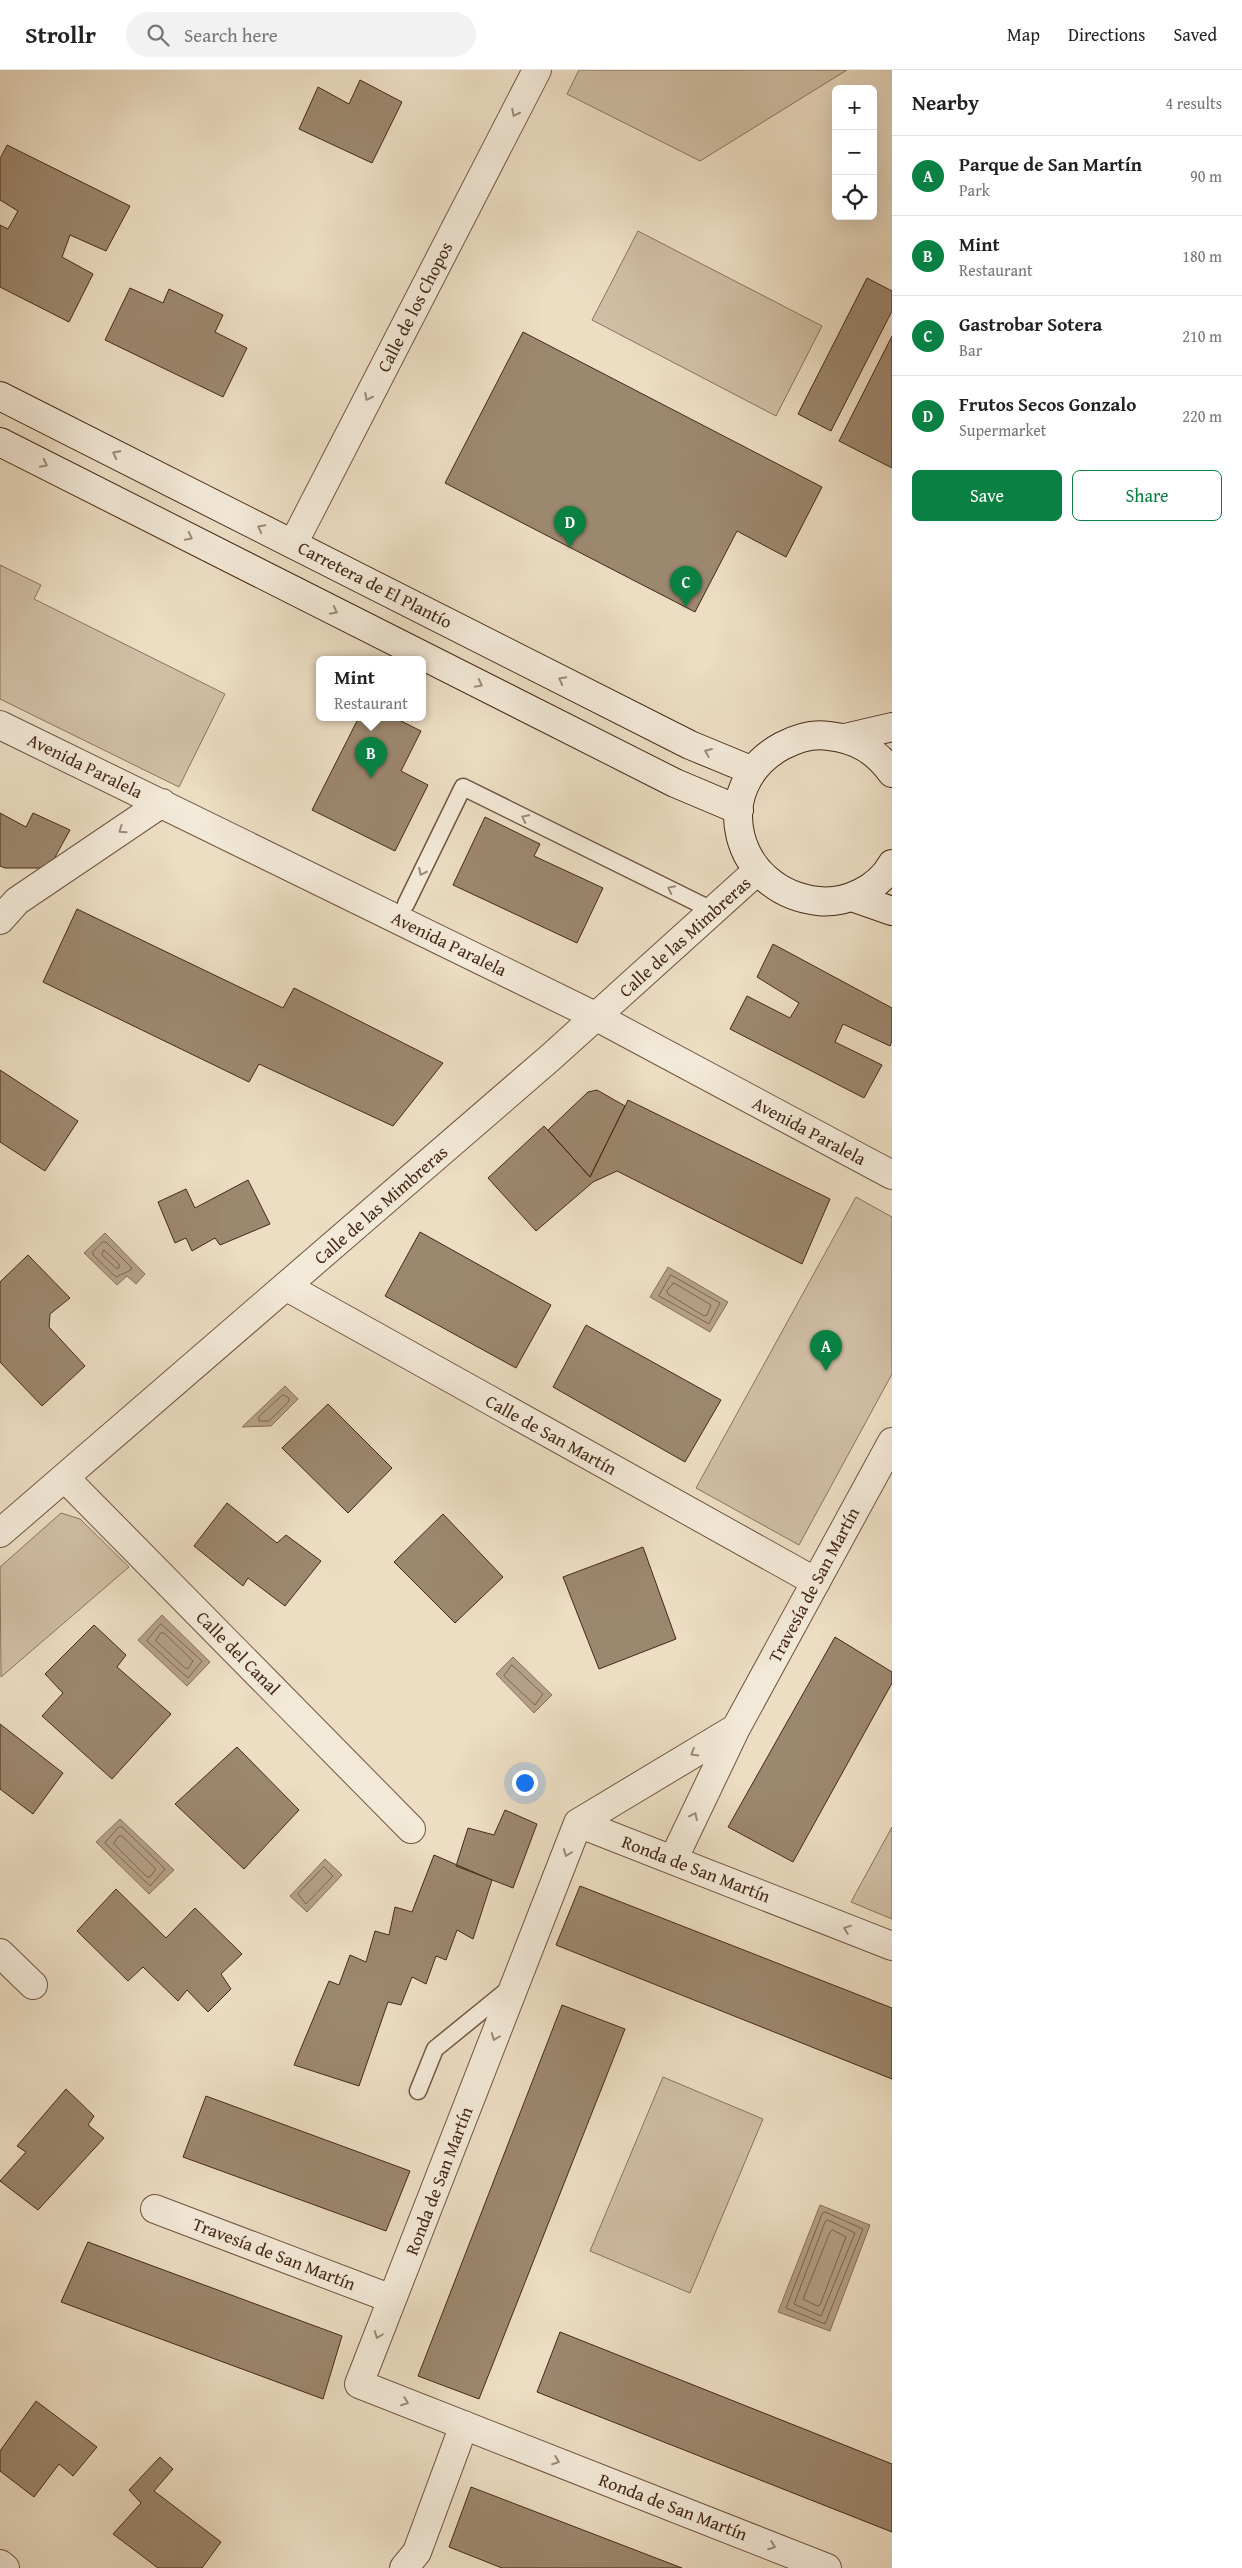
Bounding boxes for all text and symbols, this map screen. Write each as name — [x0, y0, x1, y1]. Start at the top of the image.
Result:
search box — [126, 12, 476, 57]
text: Strollr — [25, 17, 96, 52]
icon: search — [144, 21, 172, 49]
text: Search here — [184, 21, 278, 49]
text: Map — [1007, 21, 1040, 48]
text: Directions — [1068, 21, 1145, 48]
text: Saved — [1173, 21, 1217, 48]
map controls — [832, 85, 877, 220]
button: + — [832, 85, 877, 130]
text: Nearby — [912, 87, 979, 118]
text: 4 results — [1165, 91, 1222, 115]
one-way arrow — [511, 108, 521, 117]
button: − — [832, 130, 877, 175]
text: Parque de San Martín — [959, 150, 1142, 178]
text: A — [923, 164, 933, 188]
text: 90 m — [1190, 164, 1222, 188]
button: locate — [832, 175, 877, 220]
text: Park — [959, 178, 990, 202]
text: Mint — [959, 230, 1000, 258]
street label: Calle de los Chopos — [370, 237, 459, 377]
text: B — [923, 244, 933, 268]
text: 180 m — [1182, 244, 1222, 268]
text: Restaurant — [959, 258, 1033, 282]
text: Gastrobar Sotera — [959, 310, 1102, 338]
text: C — [923, 324, 933, 348]
text: 210 m — [1182, 324, 1222, 348]
text: Bar — [959, 338, 982, 362]
text: Frutos Secos Gonzalo — [959, 390, 1136, 418]
one-way arrow — [364, 392, 374, 401]
text: D — [923, 404, 933, 428]
text: 220 m — [1182, 404, 1222, 428]
text: Supermarket — [959, 418, 1046, 442]
one-way arrow — [112, 450, 121, 460]
one-way arrow — [38, 458, 47, 468]
button: Save — [912, 470, 1062, 521]
button: Share — [1072, 470, 1222, 521]
pin: D — [554, 506, 586, 547]
one-way arrow — [257, 524, 266, 534]
one-way arrow — [183, 531, 192, 541]
street label: Carretera de El Plantío — [293, 534, 457, 635]
pin: C — [670, 566, 702, 607]
one-way arrow — [328, 605, 337, 615]
popup — [316, 656, 426, 721]
text: Mint — [334, 663, 375, 691]
one-way arrow — [559, 676, 568, 686]
one-way arrow — [473, 678, 482, 688]
text: Restaurant — [334, 691, 408, 715]
street label: Avenida Paralela — [23, 726, 148, 805]
pin: B — [355, 737, 387, 778]
one-way arrow — [704, 748, 713, 758]
one-way arrow — [521, 813, 530, 824]
one-way arrow — [118, 824, 128, 833]
one-way arrow — [418, 867, 428, 876]
street label: Calle de las Mimbreras — [613, 870, 757, 1003]
one-way arrow — [667, 885, 676, 895]
street label: Avenida Paralela — [387, 904, 512, 983]
street label: Avenida Paralela — [748, 1089, 871, 1172]
street label: Calle de las Mimbreras — [308, 1139, 454, 1271]
pin: A — [810, 1330, 842, 1371]
street label: Calle de San Martín — [481, 1387, 622, 1482]
street label: Travesía de San Martín — [761, 1502, 866, 1667]
street label: Calle del Canal — [190, 1604, 287, 1701]
one-way arrow — [691, 1747, 700, 1757]
your location — [512, 1770, 538, 1796]
one-way arrow — [688, 1812, 698, 1821]
street label: Ronda de San Martín — [618, 1828, 774, 1909]
one-way arrow — [562, 1848, 573, 1857]
one-way arrow — [843, 1924, 851, 1934]
one-way arrow — [491, 2032, 501, 2041]
street label: Ronda de San Martín — [398, 2103, 479, 2259]
street label: Travesía de San Martín — [189, 2210, 360, 2297]
one-way arrow — [374, 2330, 385, 2339]
one-way arrow — [400, 2396, 409, 2406]
one-way arrow — [551, 2455, 560, 2466]
street label: Ronda de San Martín — [595, 2466, 751, 2547]
one-way arrow — [767, 2540, 776, 2551]

